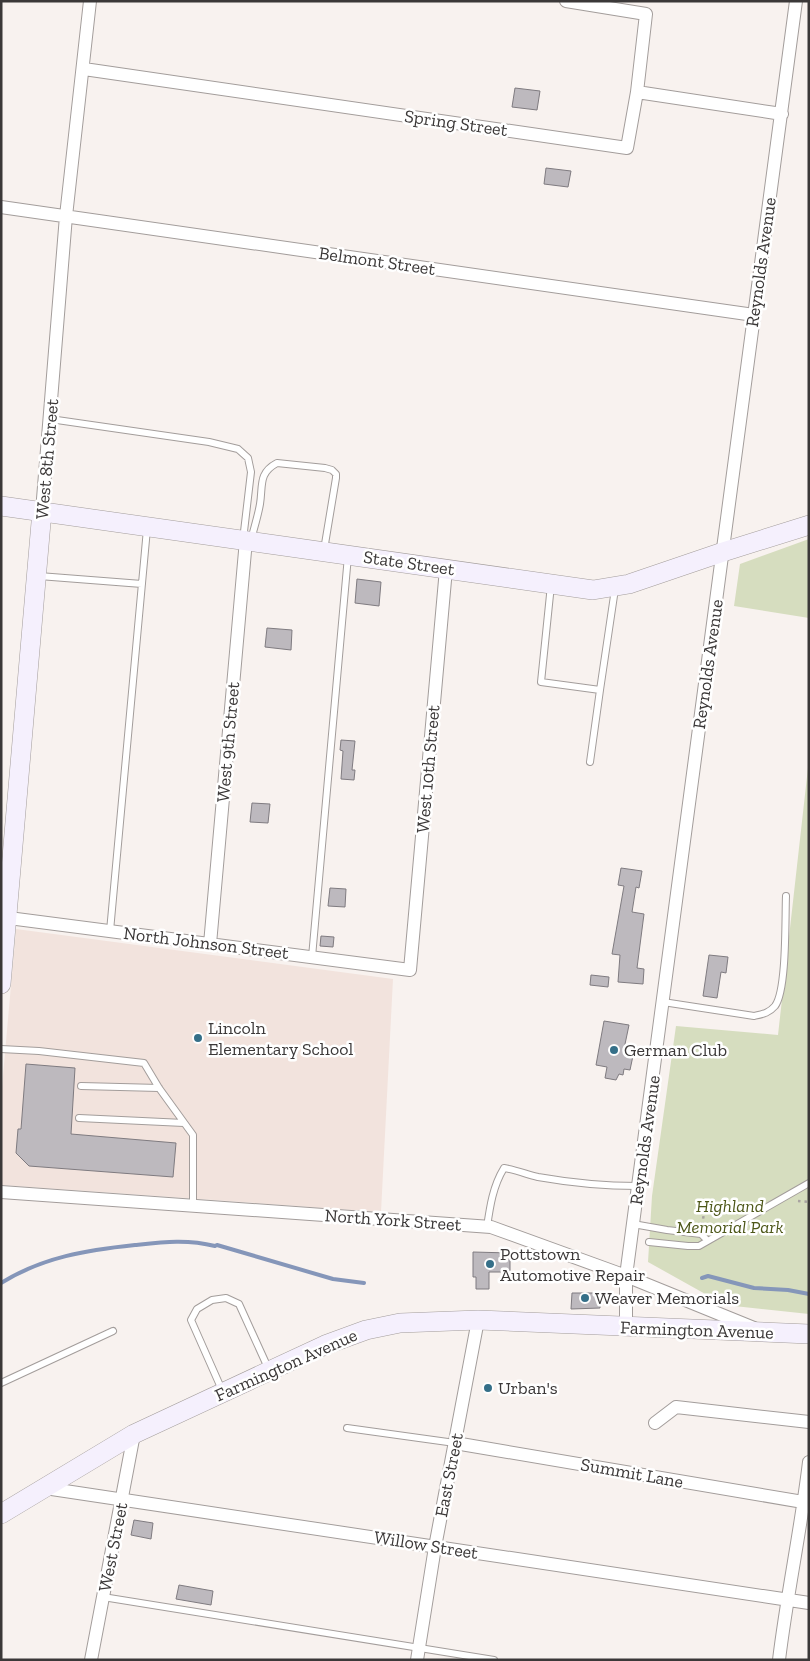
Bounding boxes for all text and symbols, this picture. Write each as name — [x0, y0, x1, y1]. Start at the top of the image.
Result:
street label: Spring Street — [403, 105, 509, 141]
street label: Reynolds Avenue — [741, 196, 781, 328]
street label: Belmont Street — [317, 242, 437, 280]
street label: West 8th Street — [31, 398, 63, 520]
street label: State Street — [362, 546, 456, 580]
street label: Reynolds Avenue — [688, 598, 728, 730]
street label: West 9th Street — [212, 681, 244, 803]
street label: West 10th Street — [411, 704, 445, 834]
street label: North Johnson Street — [122, 922, 290, 964]
place label: Lincoln Elementary School — [208, 1017, 353, 1060]
marker: Lincoln Elementary School — [192, 1032, 204, 1044]
place label: German Club — [624, 1039, 727, 1061]
marker: German Club — [608, 1044, 620, 1056]
street label: Reynolds Avenue — [625, 1074, 665, 1206]
park label: Highland Memorial Park — [677, 1195, 783, 1238]
street label: North York Street — [324, 1204, 462, 1236]
place label: Pottstown Automotive Repair — [500, 1243, 646, 1286]
marker: Pottstown Automotive Repair — [484, 1258, 496, 1270]
place label: Weaver Memorials — [595, 1287, 739, 1309]
marker: Weaver Memorials — [579, 1292, 591, 1304]
street label: Farmington Avenue — [620, 1316, 774, 1344]
street label: Farmington Avenue — [211, 1324, 361, 1406]
place label: Urban's — [498, 1377, 558, 1399]
marker: Urban's — [482, 1382, 494, 1394]
street label: East Street — [430, 1431, 468, 1519]
street label: Summit Lane — [579, 1453, 685, 1493]
street label: West Street — [94, 1500, 132, 1594]
street label: Willow Street — [372, 1526, 480, 1564]

